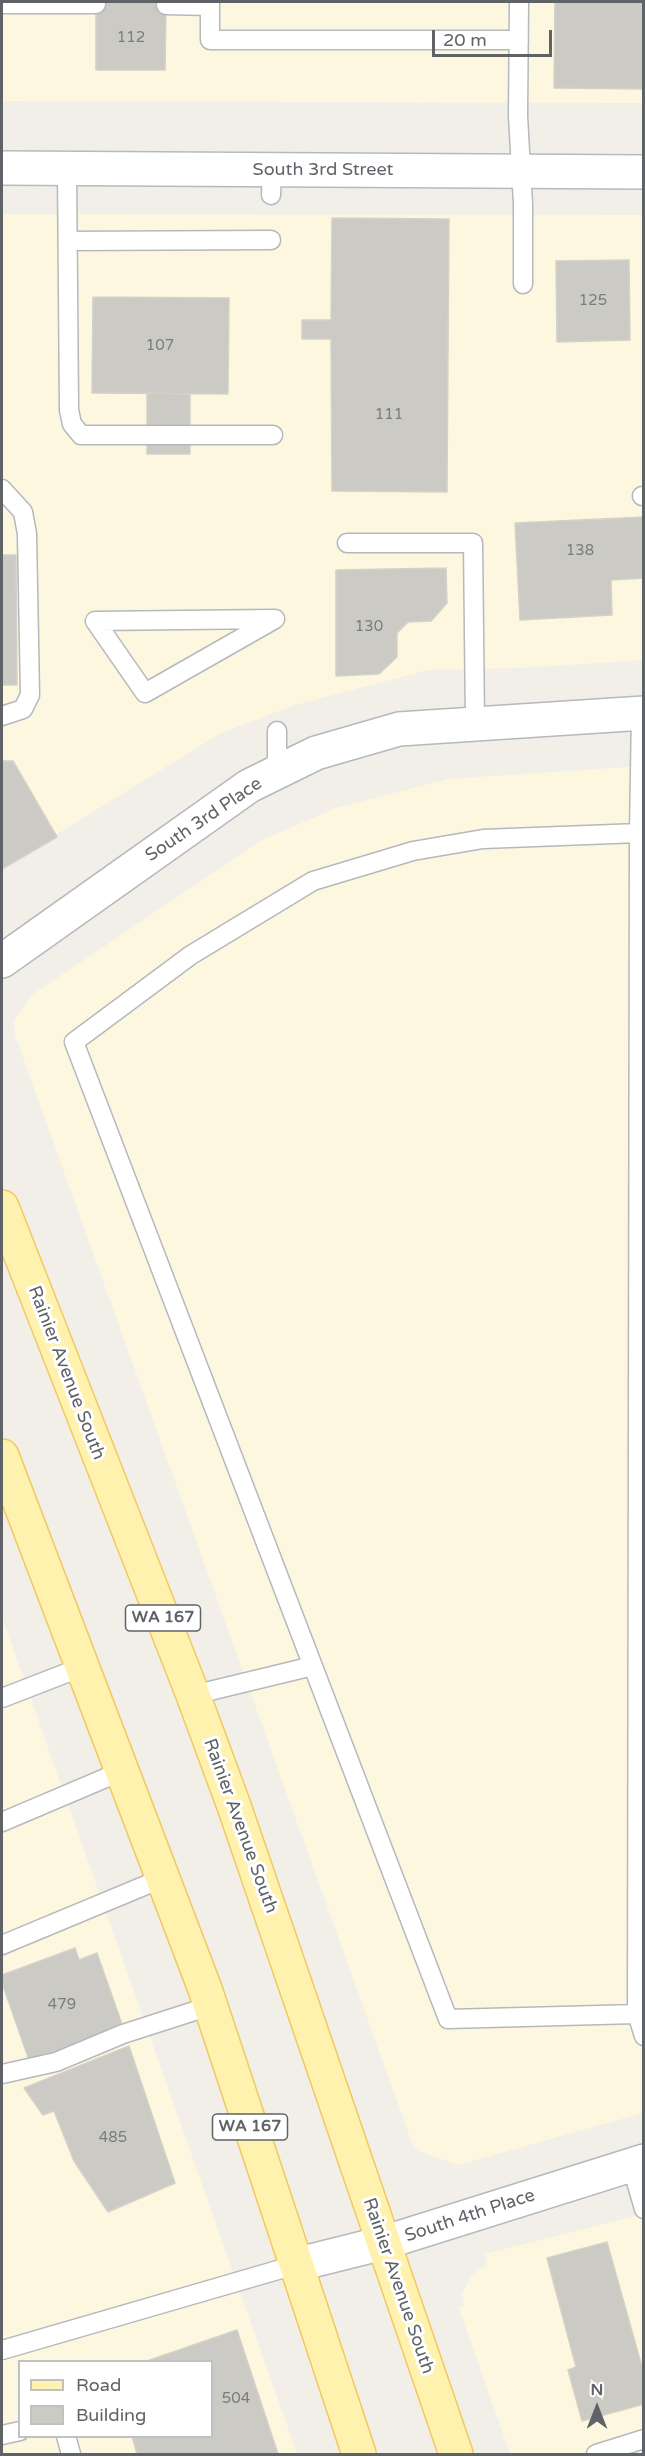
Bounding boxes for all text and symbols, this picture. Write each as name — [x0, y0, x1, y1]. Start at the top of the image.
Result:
scale bar — [435, 18, 555, 56]
house number: 112 — [117, 29, 145, 47]
text: 20 m — [443, 29, 487, 51]
street label: South 3rd Street — [253, 159, 393, 181]
house number: 125 — [579, 292, 607, 310]
house number: 107 — [146, 337, 174, 355]
house number: 111 — [375, 406, 403, 424]
house number: 138 — [566, 542, 594, 560]
house number: 130 — [355, 618, 383, 636]
street label: South 3rd Place — [142, 773, 266, 867]
street label: Rainier Avenue South — [23, 1283, 109, 1463]
road number: WA 167 — [126, 1605, 201, 1631]
street label: Rainier Avenue South — [198, 1736, 282, 1916]
house number: 479 — [48, 1996, 76, 2014]
road number: WA 167 — [212, 2114, 288, 2140]
house number: 485 — [99, 2129, 127, 2147]
street label: South 4th Place — [402, 2185, 538, 2247]
street label: Rainier Avenue South — [358, 2195, 438, 2377]
legend — [18, 2360, 213, 2438]
text: Road — [76, 2374, 121, 2396]
north arrow — [567, 2378, 627, 2438]
text: N — [591, 2380, 603, 2400]
house number: 504 — [222, 2390, 250, 2408]
text: Building — [76, 2404, 146, 2426]

